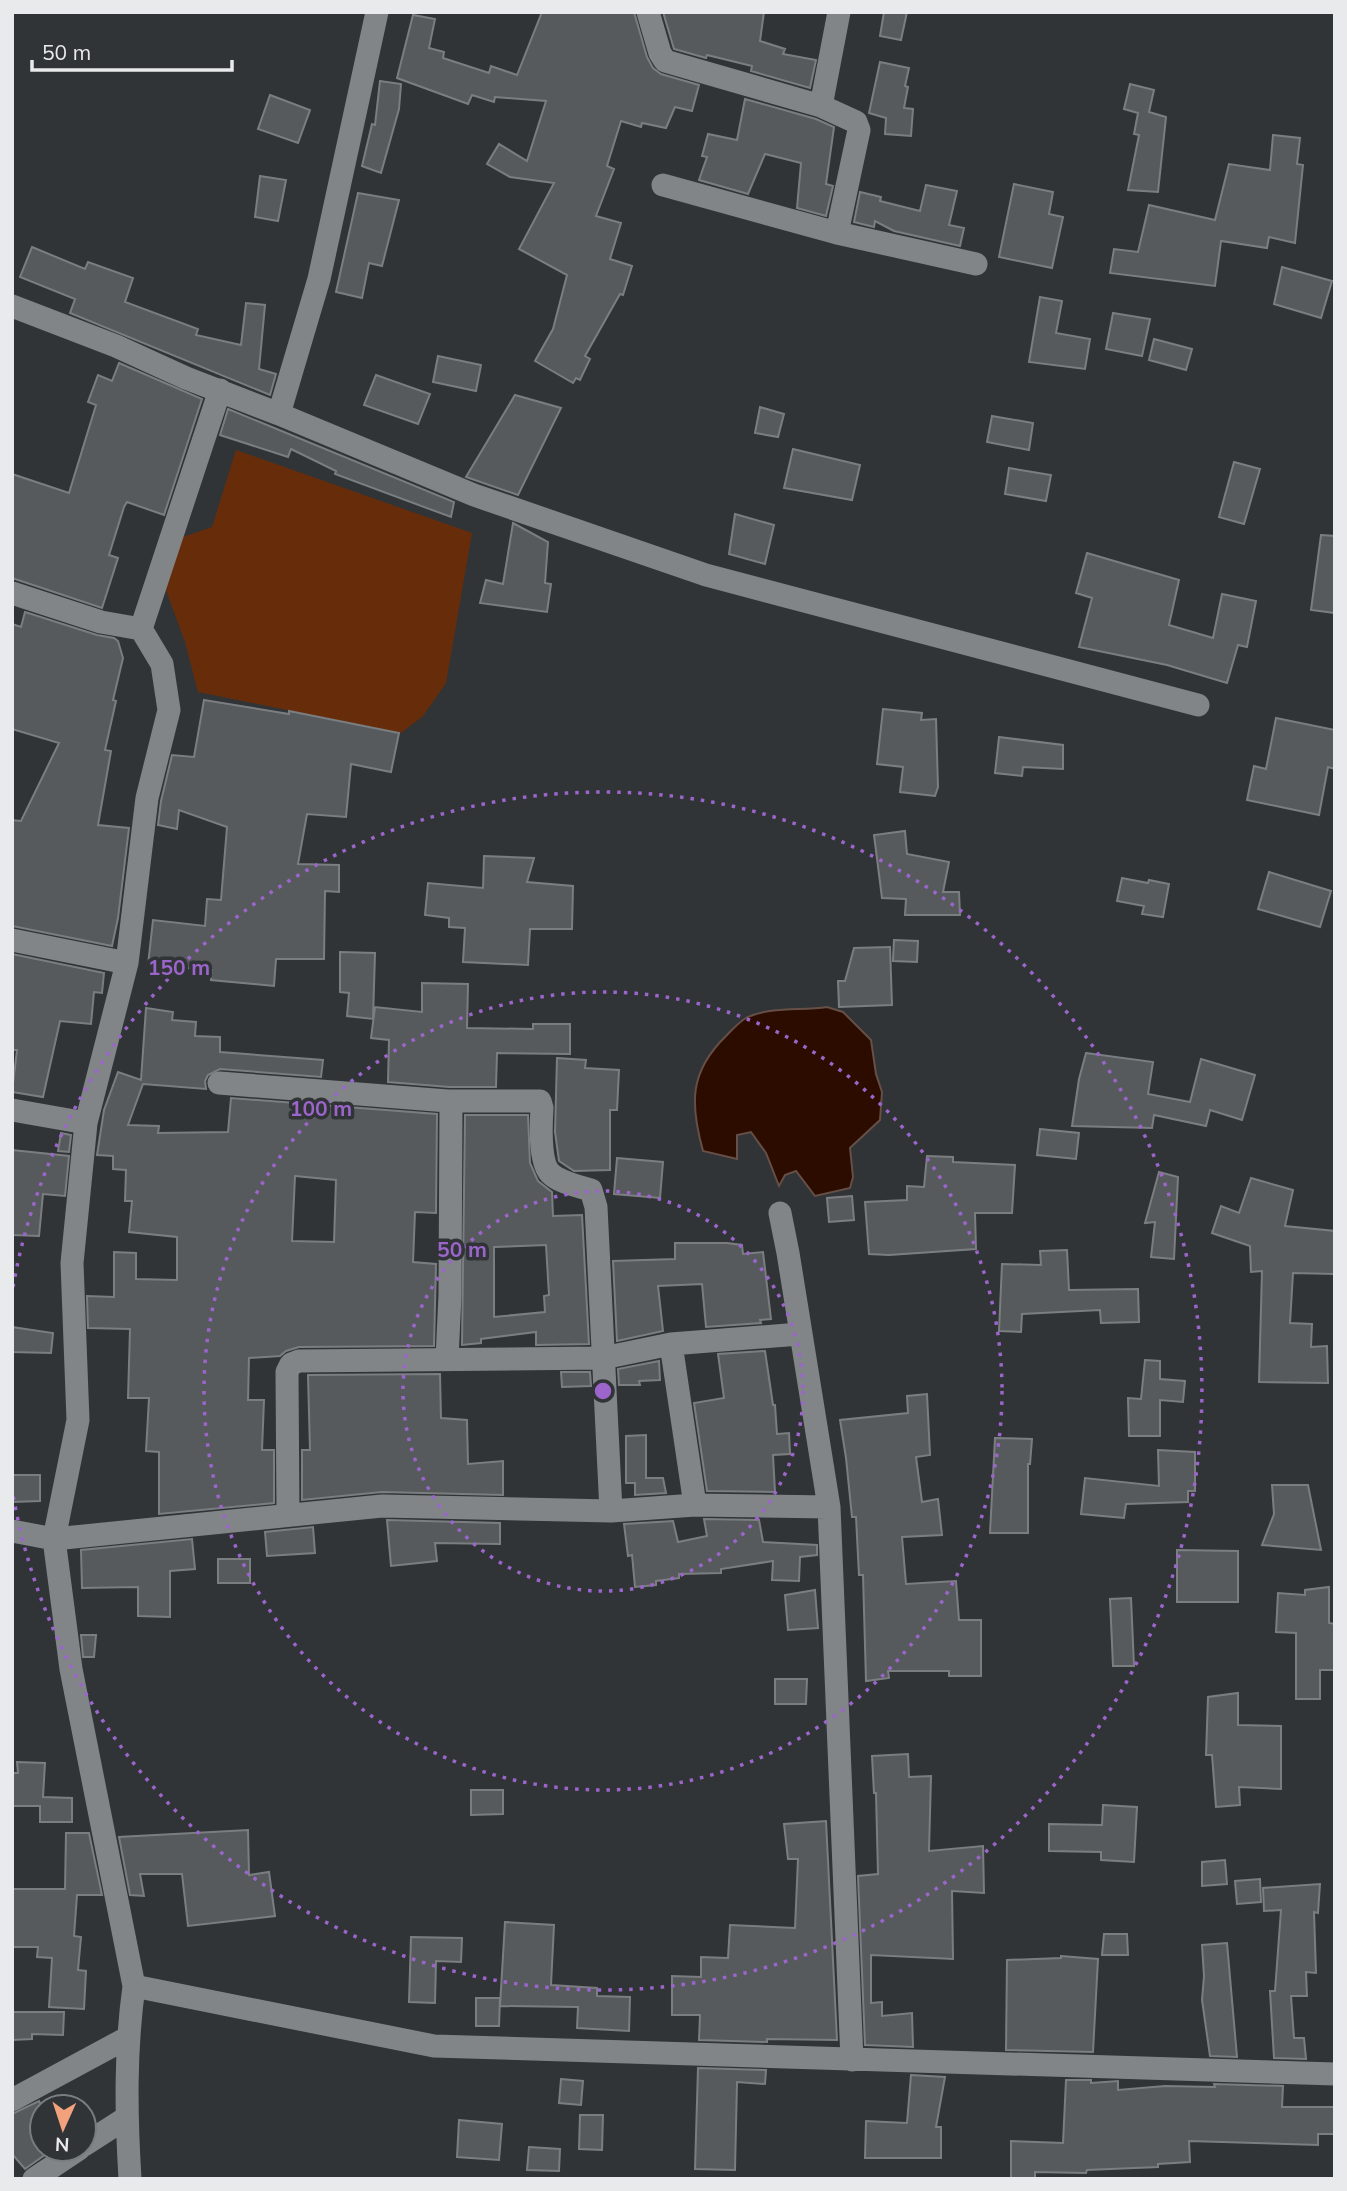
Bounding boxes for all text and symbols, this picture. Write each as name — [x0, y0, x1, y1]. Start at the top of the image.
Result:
scale bar — [32, 28, 231, 72]
text: 50 m — [42, 39, 91, 65]
text: 150 m — [148, 954, 210, 980]
text: 100 m — [290, 1095, 352, 1121]
text: 50 m — [437, 1236, 487, 1262]
centre of rings — [591, 1379, 615, 1403]
north arrow — [28, 2093, 98, 2163]
text: N — [54, 2133, 70, 2157]

